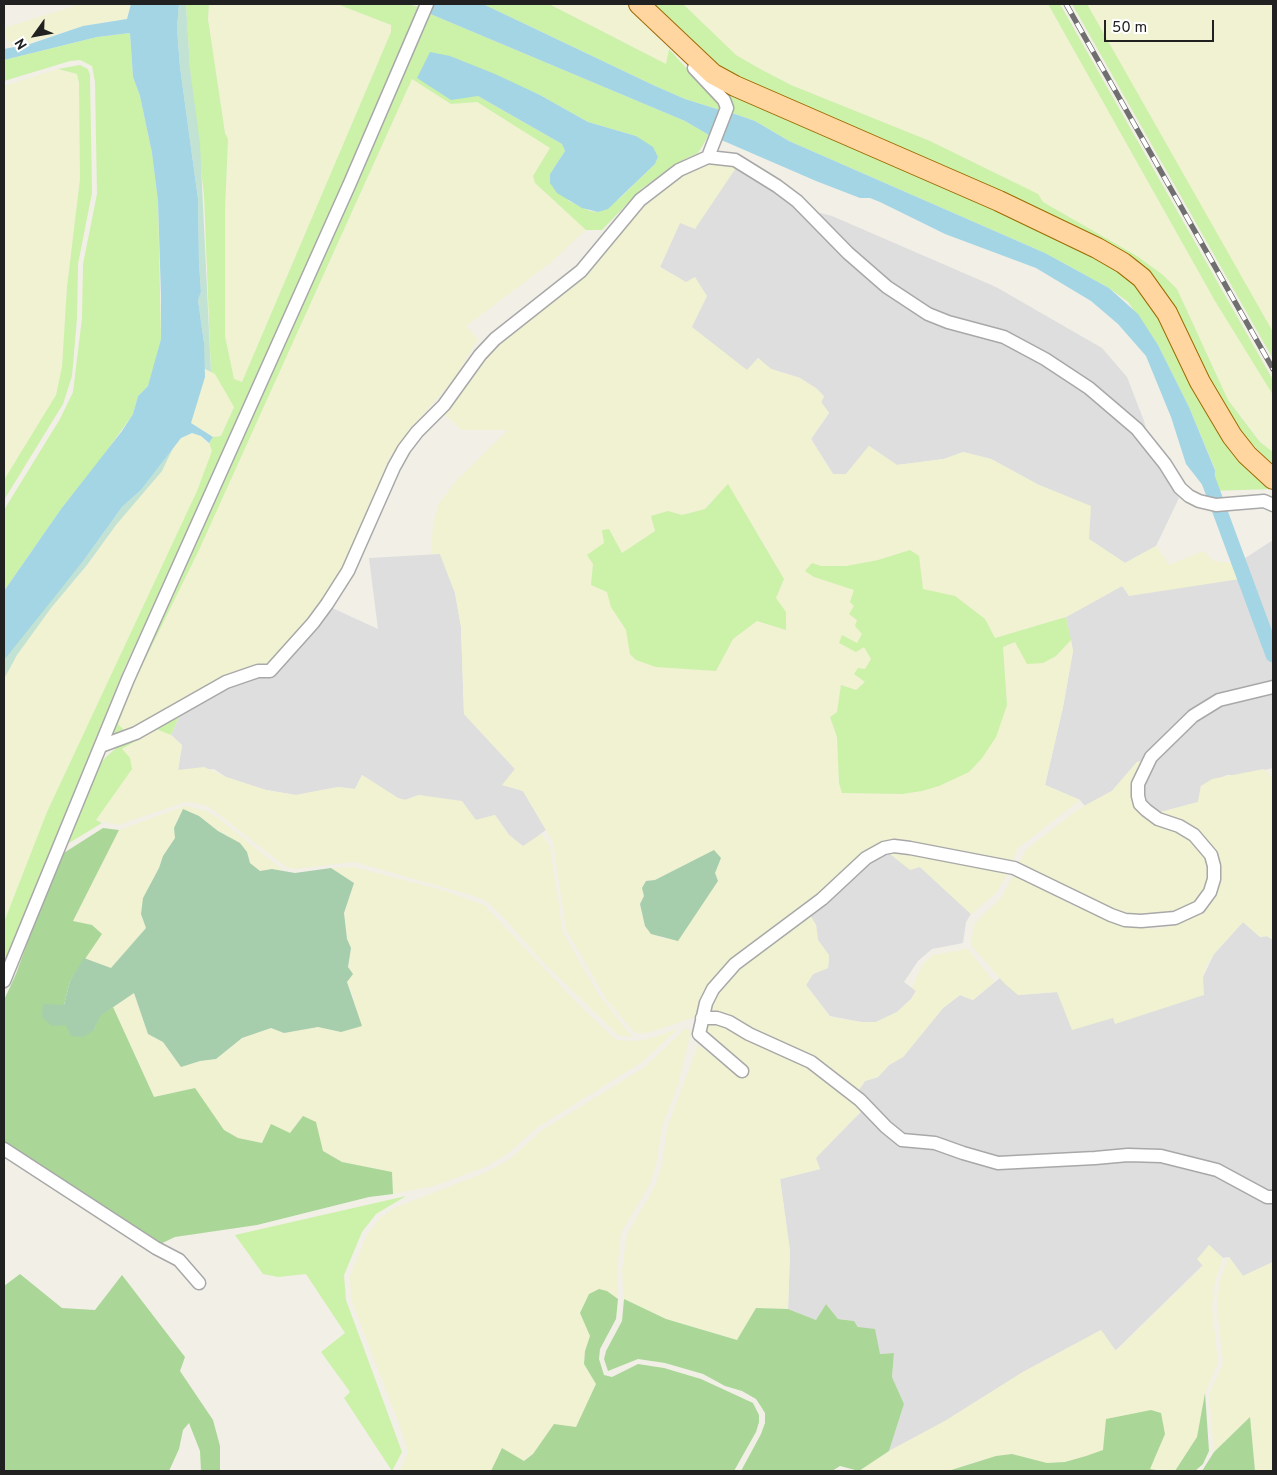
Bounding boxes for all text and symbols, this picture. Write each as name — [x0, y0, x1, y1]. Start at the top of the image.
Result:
north arrow — [10, 10, 60, 60]
scale bar — [1107, 10, 1217, 42]
text: 50 m — [1112, 19, 1147, 38]
text: N — [12, 34, 32, 52]

